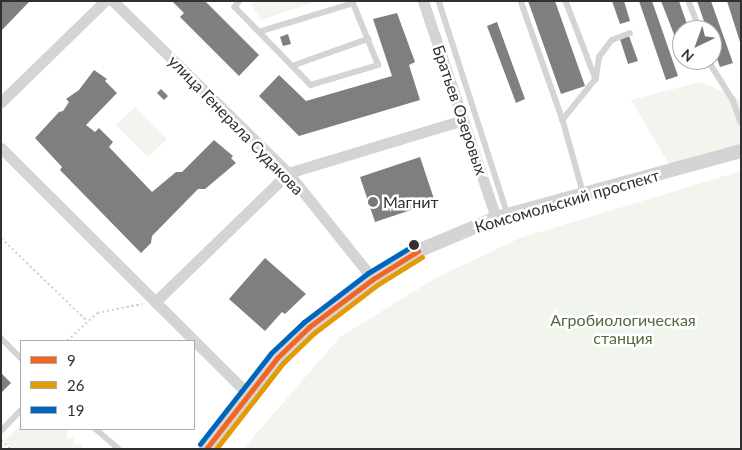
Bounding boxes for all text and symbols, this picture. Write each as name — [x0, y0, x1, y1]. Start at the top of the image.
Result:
north arrow — [672, 20, 722, 70]
street label: Братьев Озеровых — [429, 42, 491, 178]
text: N — [678, 46, 697, 66]
street label: улица Генерала Судакова — [164, 51, 308, 199]
street label: Комсомольский проспект — [472, 165, 662, 237]
place label: Магнит — [383, 192, 438, 212]
marker: Магнит — [367, 196, 379, 208]
unlabelled marker — [409, 240, 419, 250]
park label: Агробиологическая станция — [550, 310, 696, 348]
legend — [20, 340, 195, 430]
text: 9 — [67, 351, 76, 369]
text: 26 — [67, 376, 84, 394]
text: 19 — [67, 401, 84, 419]

